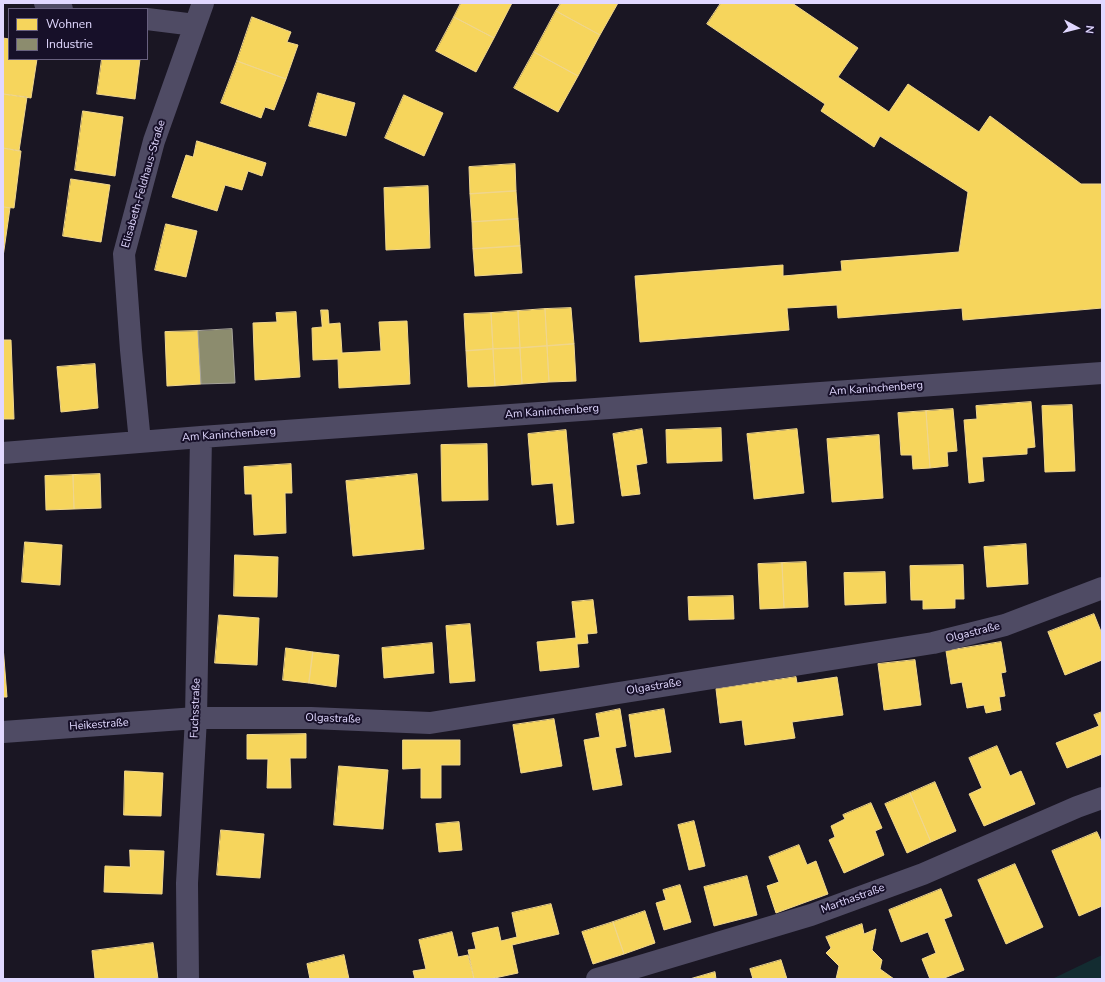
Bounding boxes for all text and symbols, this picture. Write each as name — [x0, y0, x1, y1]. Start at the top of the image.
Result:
legend — [8, 8, 148, 60]
north arrow — [1057, 8, 1097, 48]
text: Wohnen — [46, 16, 92, 32]
text: N — [1081, 25, 1097, 35]
text: Industrie — [46, 36, 93, 52]
street label: Elisabeth-Feldhaus-Straße — [119, 118, 169, 250]
street label: Am Kaninchenberg — [829, 379, 923, 399]
street label: Am Kaninchenberg — [505, 402, 599, 422]
street label: Am Kaninchenberg — [182, 425, 276, 445]
street label: Olgastraße — [945, 620, 1001, 646]
street label: Olgastraße — [626, 676, 682, 698]
street label: Fuchsstraße — [188, 678, 204, 738]
street label: Olgastraße — [305, 711, 361, 727]
street label: Heikestraße — [69, 716, 129, 734]
street label: Marthastraße — [819, 881, 887, 917]

